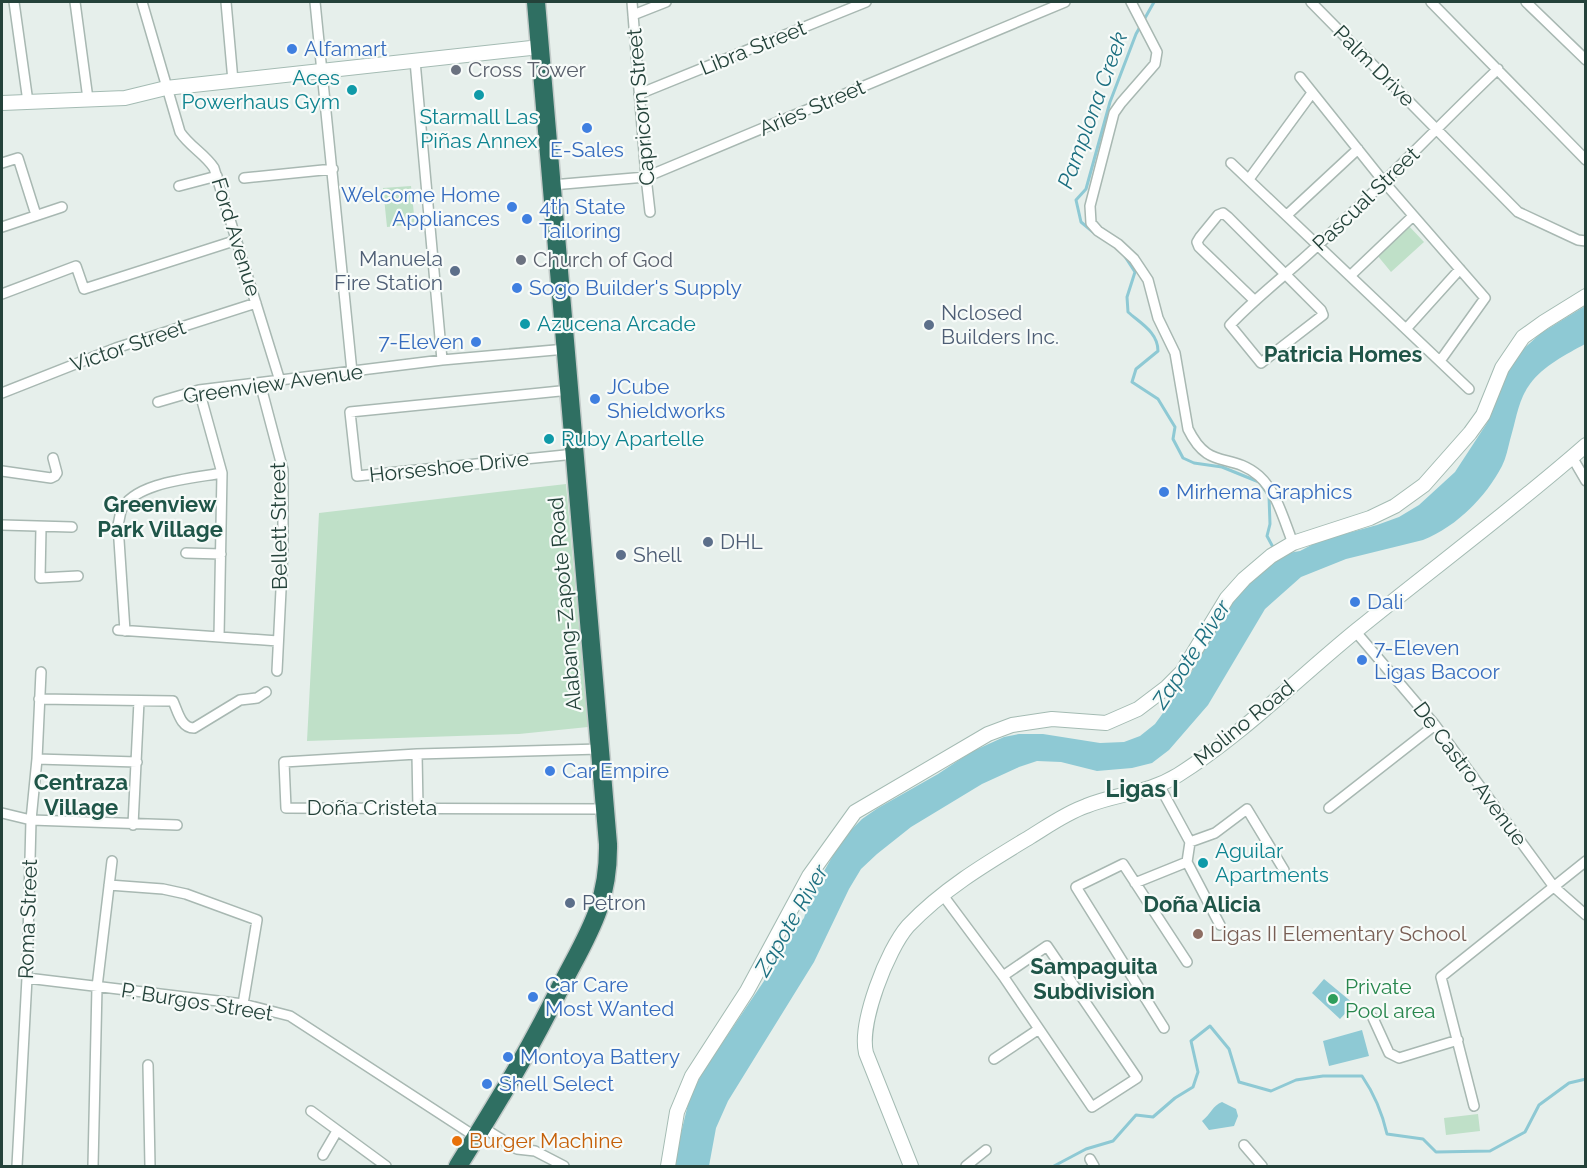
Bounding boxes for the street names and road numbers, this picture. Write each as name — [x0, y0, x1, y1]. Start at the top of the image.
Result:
street label: Libra Street — [696, 15, 809, 80]
street label: Palm Drive — [1328, 20, 1420, 112]
street label: Capricorn Street — [621, 27, 660, 187]
street label: Aries Street — [755, 74, 868, 141]
street label: Pascual Street — [1307, 141, 1424, 256]
street label: Ford Avenue — [207, 175, 266, 299]
street label: Victor Street — [67, 314, 189, 377]
street label: Greenview Avenue — [181, 359, 364, 409]
street label: Horseshoe Drive — [368, 446, 530, 487]
street label: Bellett Street — [265, 462, 292, 590]
street label: Alabang-Zapote Road — [543, 496, 586, 712]
street label: Molino Road — [1189, 675, 1299, 771]
street label: De Castro Avenue — [1408, 697, 1533, 851]
street label: Doña Cristeta — [307, 795, 437, 820]
street label: Roma Street — [13, 858, 42, 979]
street label: P. Burgos Street — [119, 977, 275, 1026]

